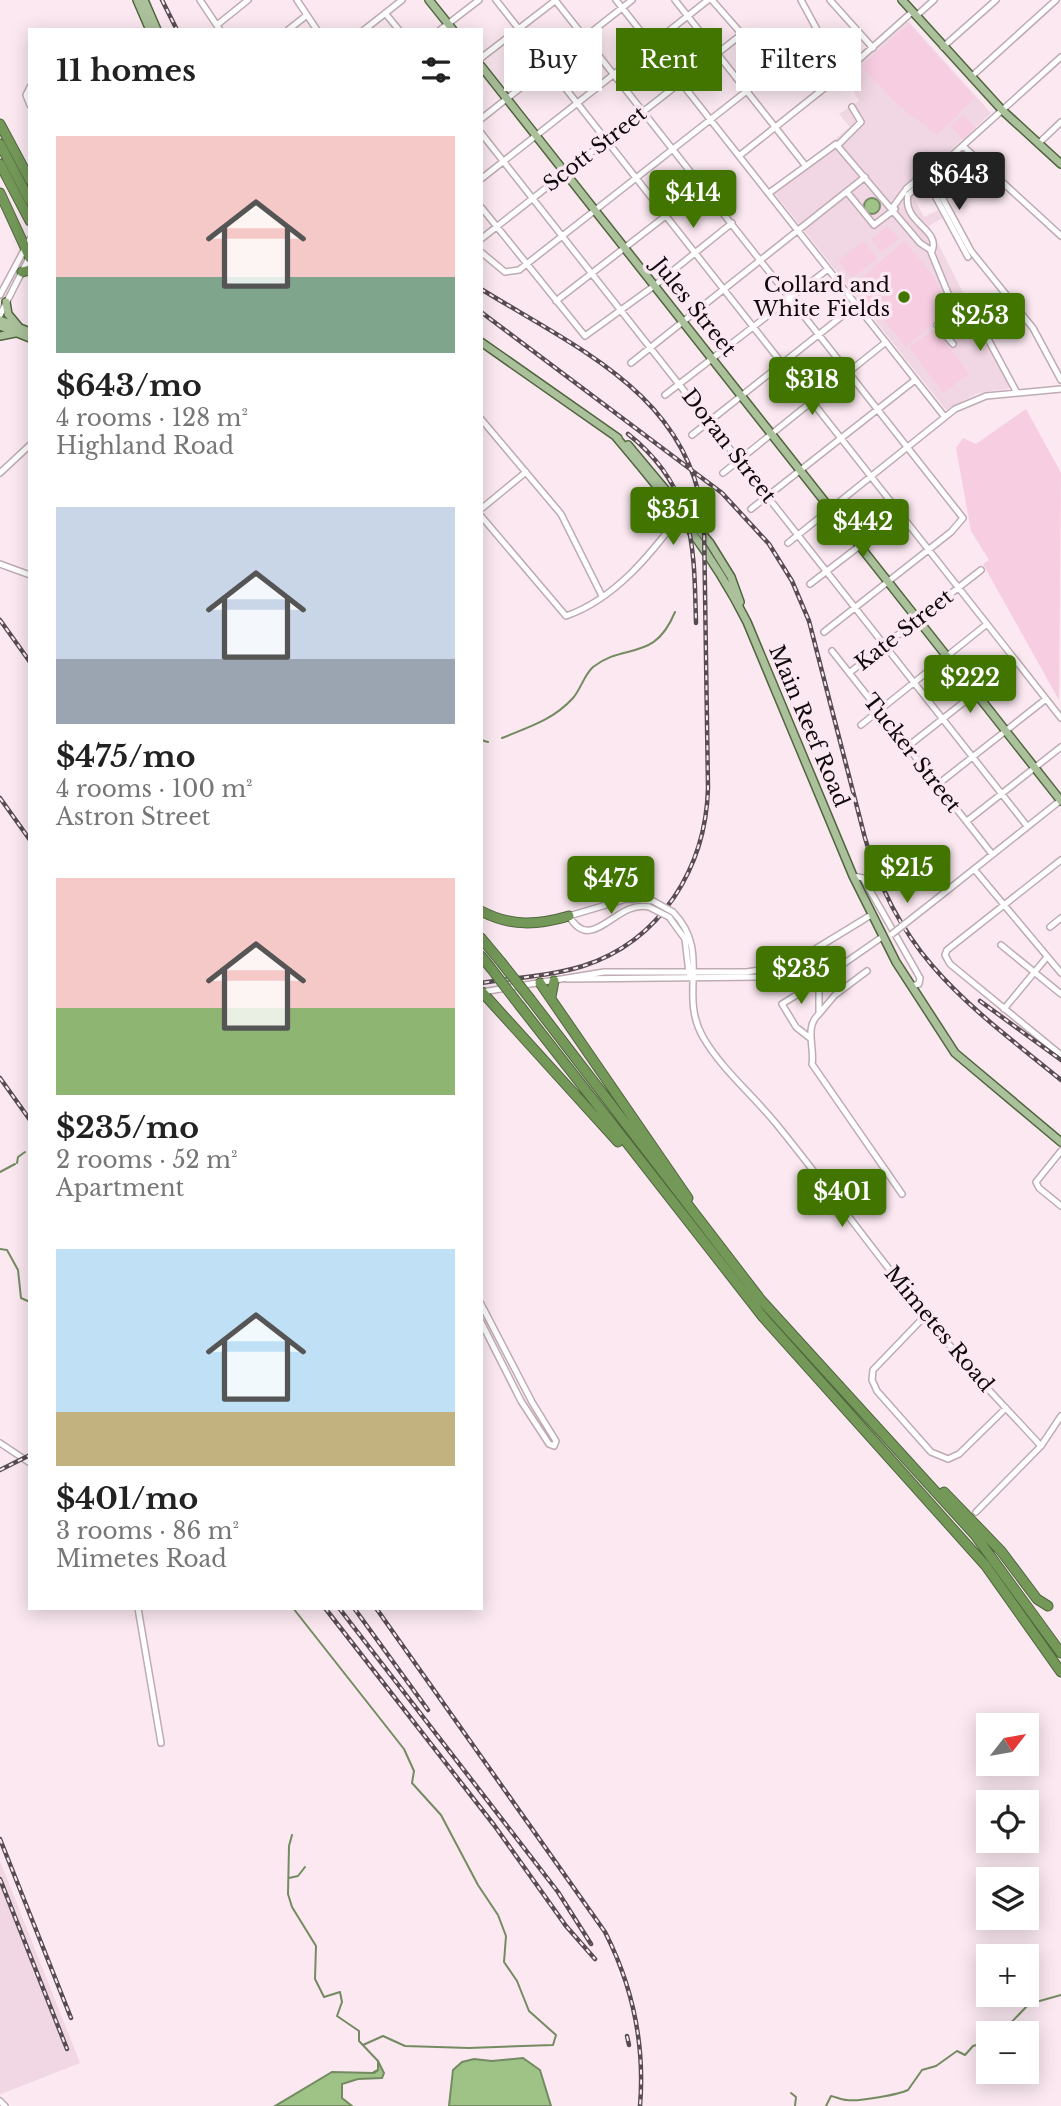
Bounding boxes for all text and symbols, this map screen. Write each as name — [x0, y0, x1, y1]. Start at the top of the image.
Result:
chip: Buy — [504, 28, 602, 91]
chip: Rent — [616, 28, 722, 91]
chip: Filters — [736, 28, 861, 91]
icon: filters — [417, 51, 455, 89]
text: 11 homes — [56, 52, 196, 89]
street label: Scott Street — [538, 101, 652, 197]
pin: $643 — [918, 152, 1000, 212]
text: $643 — [929, 161, 989, 189]
pin: $414 — [652, 170, 734, 230]
text: $414 — [665, 179, 721, 207]
icon: home — [193, 181, 319, 307]
street label: Jules Street — [644, 250, 742, 362]
place label: Collard and White Fields — [753, 272, 890, 322]
marker: Collard and White Fields — [896, 289, 912, 305]
pin: $253 — [939, 294, 1021, 353]
text: $253 — [951, 302, 1009, 330]
pin: $318 — [771, 358, 853, 417]
text: $318 — [785, 366, 839, 394]
text: $643/mo — [56, 367, 202, 404]
street label: Doran Street — [676, 384, 782, 508]
text: 4 rooms · 128 m² — [56, 404, 248, 432]
text: Highland Road — [56, 432, 234, 460]
pin: $351 — [632, 488, 714, 547]
text: $351 — [646, 496, 700, 524]
pin: $442 — [822, 500, 904, 559]
text: $442 — [833, 508, 893, 536]
icon: home — [193, 552, 319, 678]
street label: Kate Street — [850, 584, 958, 676]
street label: Main Reef Road — [763, 641, 855, 811]
pin: $222 — [929, 656, 1011, 715]
text: $222 — [940, 664, 1000, 692]
street label: Tucker Street — [857, 688, 967, 818]
text: $475/mo — [56, 738, 195, 775]
text: 4 rooms · 100 m² — [56, 775, 253, 803]
text: Astron Street — [56, 803, 210, 831]
pin: $215 — [866, 846, 948, 905]
text: $215 — [880, 854, 934, 882]
pin: $475 — [570, 856, 652, 916]
text: $475 — [583, 865, 639, 893]
icon: home — [193, 923, 319, 1049]
pin: $235 — [760, 946, 842, 1006]
text: $235 — [772, 955, 830, 983]
text: $235/mo — [56, 1109, 199, 1146]
text: 2 rooms · 52 m² — [56, 1146, 238, 1174]
pin: $401 — [801, 1170, 883, 1229]
text: Apartment — [56, 1174, 184, 1202]
text: $401 — [813, 1178, 871, 1206]
street label: Mimetes Road — [879, 1261, 999, 1397]
icon: home — [193, 1294, 319, 1420]
text: $401/mo — [56, 1480, 198, 1517]
text: 3 rooms · 86 m² — [56, 1517, 239, 1545]
text: Mimetes Road — [56, 1545, 227, 1573]
north arrow — [976, 1713, 1040, 1776]
map controls — [976, 1713, 1039, 2084]
button: locate — [976, 1790, 1039, 1853]
button: layers — [976, 1867, 1039, 1930]
button: + — [976, 1944, 1039, 2007]
button: − — [976, 2021, 1039, 2084]

